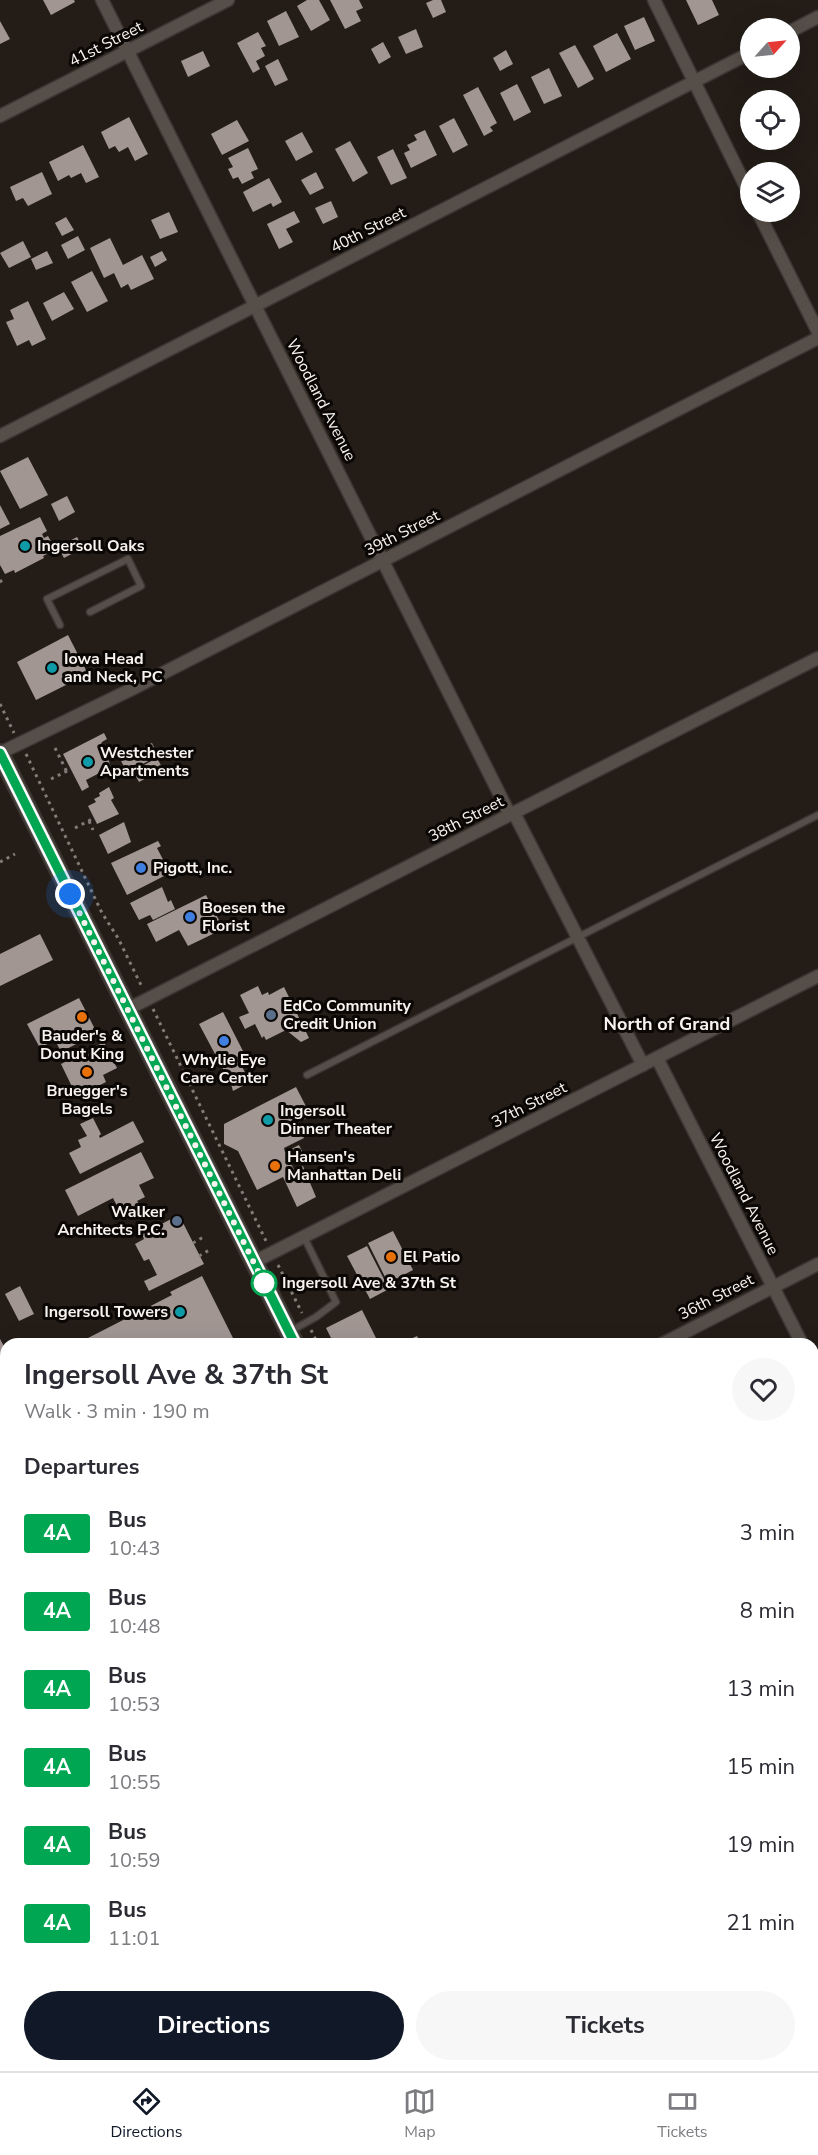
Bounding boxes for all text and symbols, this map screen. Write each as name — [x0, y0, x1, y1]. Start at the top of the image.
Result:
street label: 41st Street — [65, 16, 147, 72]
north arrow — [740, 18, 800, 78]
map controls — [740, 18, 800, 222]
button: locate — [740, 90, 800, 150]
button: layers — [740, 162, 800, 222]
street label: 40th Street — [327, 201, 410, 258]
street label: Woodland Avenue — [281, 335, 361, 465]
street label: 39th Street — [361, 504, 444, 561]
place label: Ingersoll Oaks — [37, 535, 145, 557]
marker: Ingersoll Oaks — [18, 539, 32, 553]
place label: Iowa Head and Neck, PC — [64, 648, 163, 688]
marker: Iowa Head and Neck, PC — [45, 661, 59, 675]
place label: Westchester Apartments — [100, 742, 194, 782]
marker: Westchester Apartments — [81, 755, 95, 769]
street label: 38th Street — [425, 790, 508, 847]
place label: Pigott, Inc. — [153, 857, 232, 879]
marker: Pigott, Inc. — [134, 861, 148, 875]
your location — [55, 879, 85, 909]
place label: Boesen the Florist — [202, 897, 286, 937]
marker: Boesen the Florist — [183, 910, 197, 924]
place label: EdCo Community Credit Union — [283, 995, 412, 1035]
marker: EdCo Community Credit Union — [264, 1008, 278, 1022]
marker: Bauder's & Donut King — [75, 1010, 89, 1024]
district label: North of Grand — [604, 1012, 730, 1036]
place label: Bauder's & Donut King — [40, 1025, 124, 1065]
marker: Whylie Eye Care Center — [217, 1034, 231, 1048]
place label: Whylie Eye Care Center — [180, 1049, 269, 1089]
marker: Bruegger's Bagels — [80, 1065, 94, 1079]
street label: 37th Street — [488, 1076, 571, 1133]
place label: Bruegger's Bagels — [46, 1080, 128, 1120]
place label: Ingersoll Dinner Theater — [280, 1100, 393, 1140]
marker: Ingersoll Dinner Theater — [261, 1113, 275, 1127]
street label: Woodland Avenue — [704, 1129, 784, 1259]
place label: Hansen's Manhattan Deli — [287, 1146, 401, 1186]
marker: Hansen's Manhattan Deli — [268, 1159, 282, 1173]
place label: Walker Architects P.C. — [57, 1201, 166, 1241]
marker: Walker Architects P.C. — [170, 1214, 184, 1228]
place label: El Patio — [403, 1246, 460, 1268]
marker: El Patio — [384, 1250, 398, 1264]
street label: 36th Street — [675, 1268, 758, 1325]
marker: Ingersoll Ave & 37th St — [251, 1270, 277, 1296]
place label: Ingersoll Ave & 37th St — [282, 1272, 457, 1294]
place label: Ingersoll Towers — [44, 1301, 168, 1323]
marker: Ingersoll Towers — [173, 1305, 187, 1319]
text: Ingersoll Ave & 37th St — [24, 1356, 328, 1394]
button: heart — [732, 1358, 795, 1421]
text: Walk · 3 min · 190 m — [24, 1398, 210, 1425]
text: Departures — [24, 1452, 139, 1482]
text: Bus — [108, 1505, 147, 1535]
text: 3 min — [740, 1518, 795, 1548]
text: 4A — [43, 1519, 71, 1547]
text: 10:43 — [108, 1535, 161, 1562]
text: Bus — [108, 1583, 147, 1613]
text: 8 min — [740, 1596, 795, 1626]
text: 4A — [43, 1597, 71, 1625]
text: 10:48 — [108, 1613, 161, 1640]
text: Bus — [108, 1661, 147, 1691]
text: 13 min — [727, 1674, 795, 1704]
text: 4A — [43, 1675, 71, 1703]
text: 10:53 — [108, 1691, 161, 1718]
text: Bus — [108, 1739, 147, 1769]
text: 15 min — [727, 1752, 795, 1782]
text: 4A — [43, 1753, 71, 1781]
text: 10:55 — [108, 1769, 161, 1796]
text: Bus — [108, 1817, 147, 1847]
text: 19 min — [727, 1830, 795, 1860]
text: 4A — [43, 1831, 71, 1859]
text: 10:59 — [108, 1847, 161, 1874]
text: Bus — [108, 1895, 147, 1925]
text: 21 min — [727, 1908, 795, 1938]
text: 4A — [43, 1909, 71, 1937]
text: 11:01 — [108, 1925, 161, 1952]
button: Directions — [24, 1991, 404, 2060]
button: Tickets — [416, 1991, 795, 2060]
tab: Directions — [110, 2085, 183, 2143]
tab: Map — [403, 2085, 436, 2143]
tab: Tickets — [657, 2085, 708, 2143]

